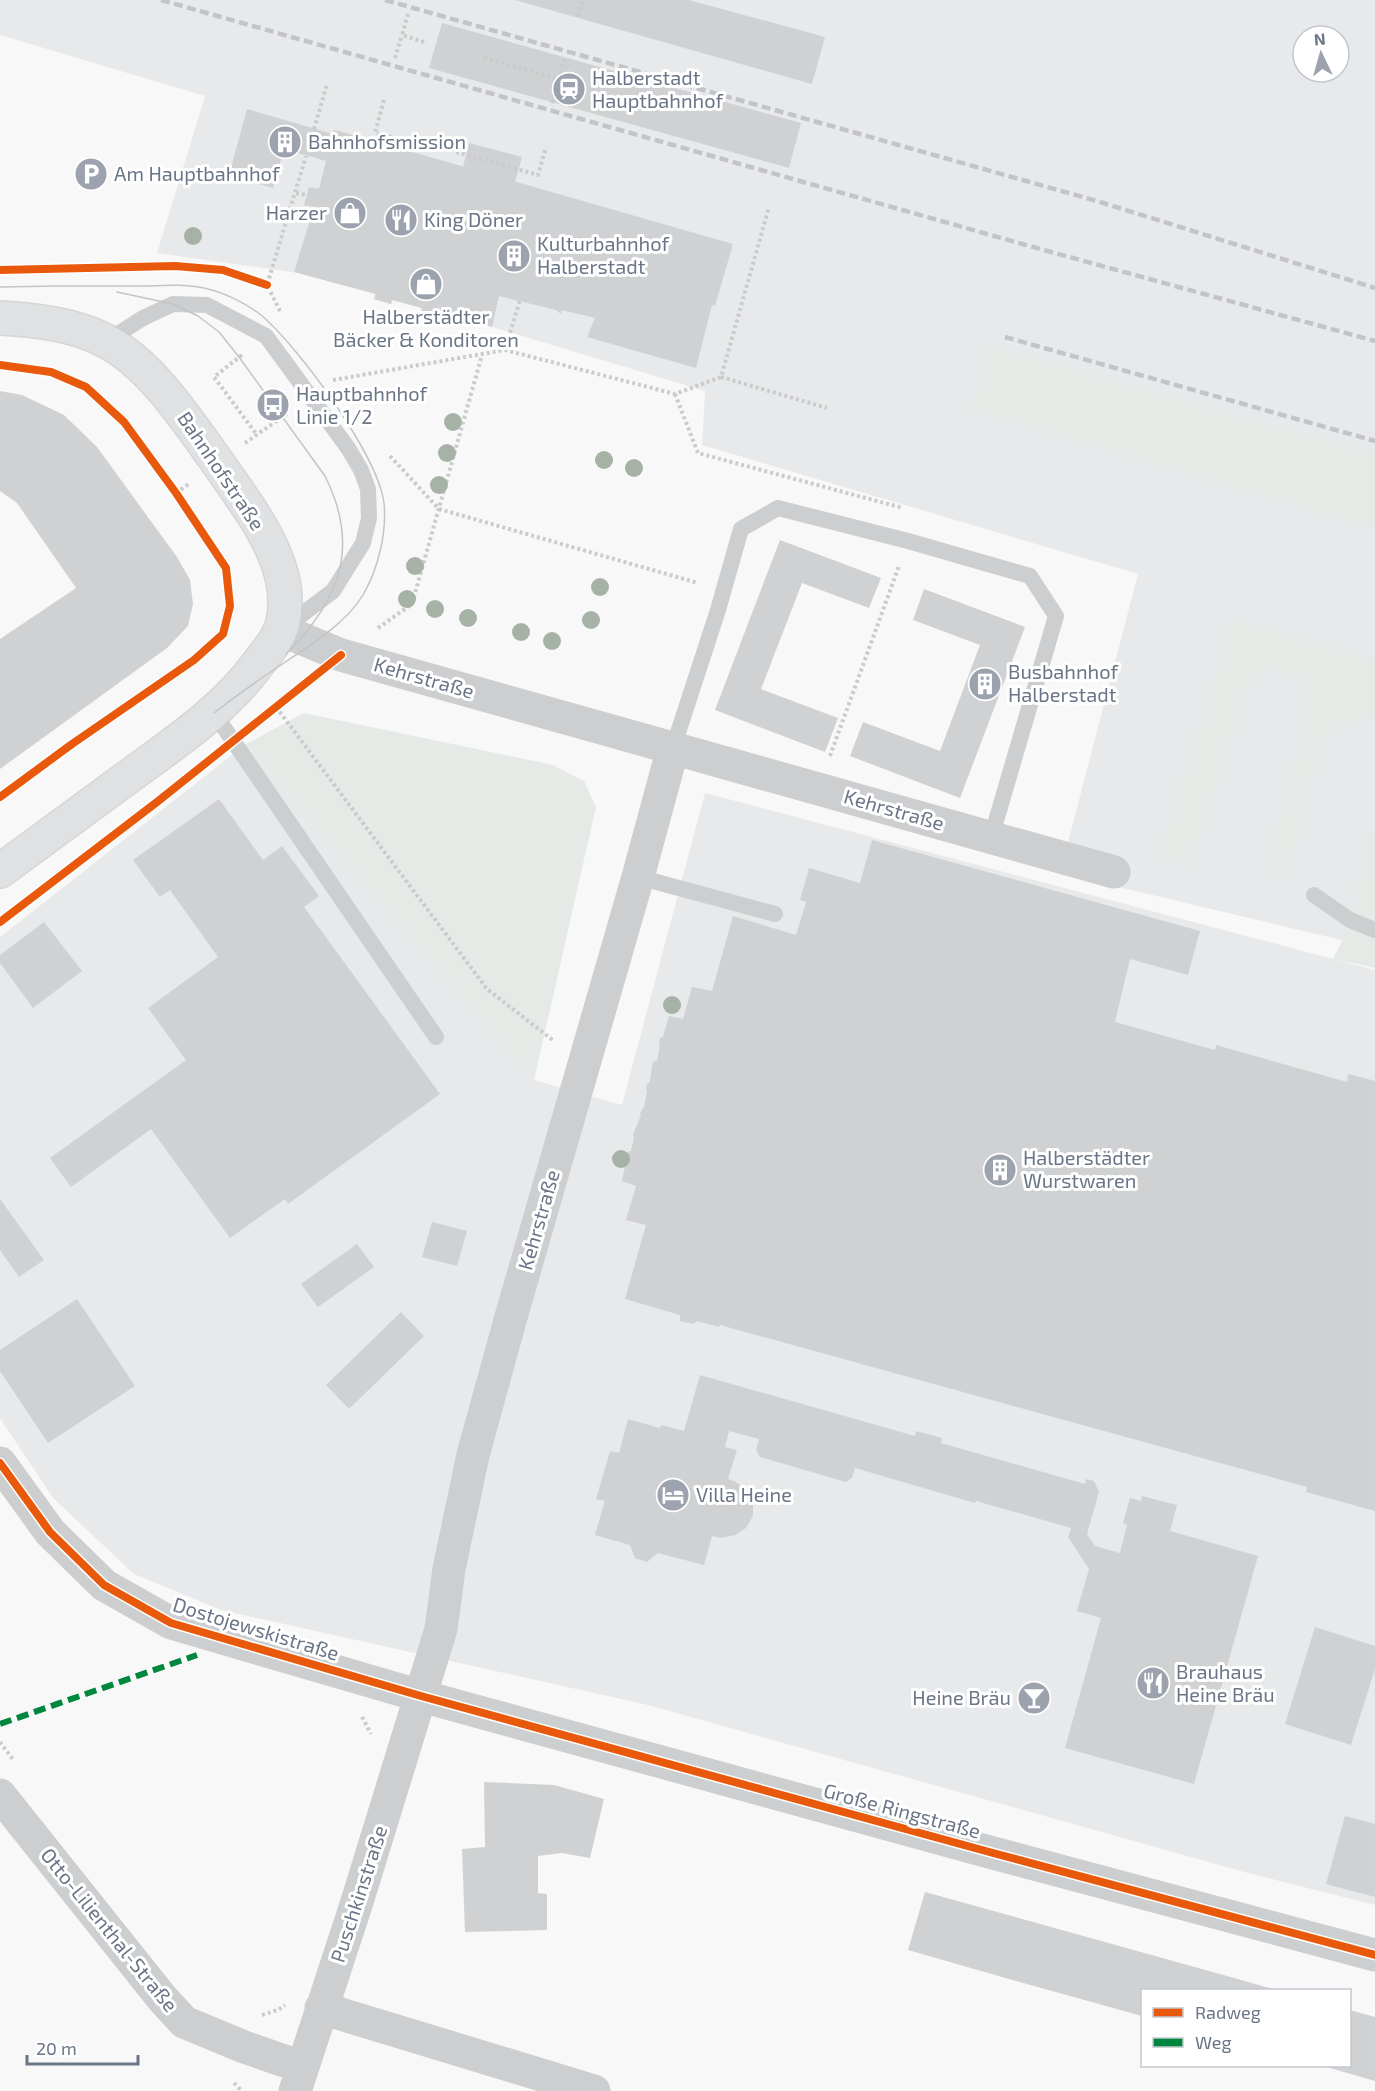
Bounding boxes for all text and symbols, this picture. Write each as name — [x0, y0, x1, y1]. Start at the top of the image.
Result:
north arrow — [1291, 24, 1351, 84]
text: N — [1313, 29, 1326, 49]
place label: Halberstadt Hauptbahnhof — [592, 65, 724, 112]
station icon: Halberstadt Hauptbahnhof — [551, 71, 587, 107]
building icon: Bahnhofsmission — [267, 124, 303, 160]
place label: Bahnhofsmission — [308, 129, 466, 153]
parking icon: Am Hauptbahnhof — [73, 156, 109, 192]
place label: Am Hauptbahnhof — [114, 161, 280, 185]
shop icon: Harzer — [332, 195, 368, 231]
place label: Harzer — [266, 200, 327, 224]
restaurant icon: King Döner — [383, 202, 419, 238]
place label: King Döner — [424, 207, 523, 231]
place label: Kulturbahnhof Halberstadt — [537, 231, 670, 278]
building icon: Kulturbahnhof Halberstadt — [496, 238, 532, 274]
shop icon: Halberstädter Bäcker & Konditoren — [408, 266, 444, 302]
place label: Halberstädter Bäcker & Konditoren — [333, 304, 519, 351]
place label: Hauptbahnhof Linie 1/2 — [296, 381, 428, 428]
bus stop icon: Hauptbahnhof Linie 1/2 — [255, 387, 291, 423]
street label: Bahnhofstraße — [173, 406, 270, 534]
street label: Kehrstraße — [371, 651, 477, 703]
place label: Busbahnhof Halberstadt — [1008, 659, 1119, 706]
building icon: Busbahnhof Halberstadt — [967, 666, 1003, 702]
street label: Kehrstraße — [841, 783, 947, 835]
place label: Halberstädter Wurstwaren — [1023, 1145, 1150, 1192]
building icon: Halberstädter Wurstwaren — [982, 1152, 1018, 1188]
street label: Kehrstraße — [512, 1167, 564, 1273]
hotel icon: Villa Heine — [655, 1477, 691, 1513]
place label: Villa Heine — [696, 1482, 792, 1506]
street label: Dostojewskistraße — [170, 1591, 342, 1665]
place label: Brauhaus Heine Bräu — [1176, 1659, 1275, 1706]
restaurant icon: Brauhaus Heine Bräu — [1135, 1665, 1171, 1701]
bar icon: Heine Bräu — [1016, 1680, 1052, 1716]
place label: Heine Bräu — [912, 1685, 1011, 1709]
street label: Große Ringstraße — [821, 1778, 983, 1843]
street label: Puschkinstraße — [325, 1822, 391, 1965]
street label: Otto-Lilienthal-Straße — [36, 1843, 183, 2016]
legend — [1141, 1989, 1351, 2067]
text: Radweg — [1195, 2001, 1261, 2023]
scale bar — [27, 2028, 138, 2066]
text: Weg — [1195, 2031, 1231, 2053]
text: 20 m — [36, 2037, 77, 2059]

